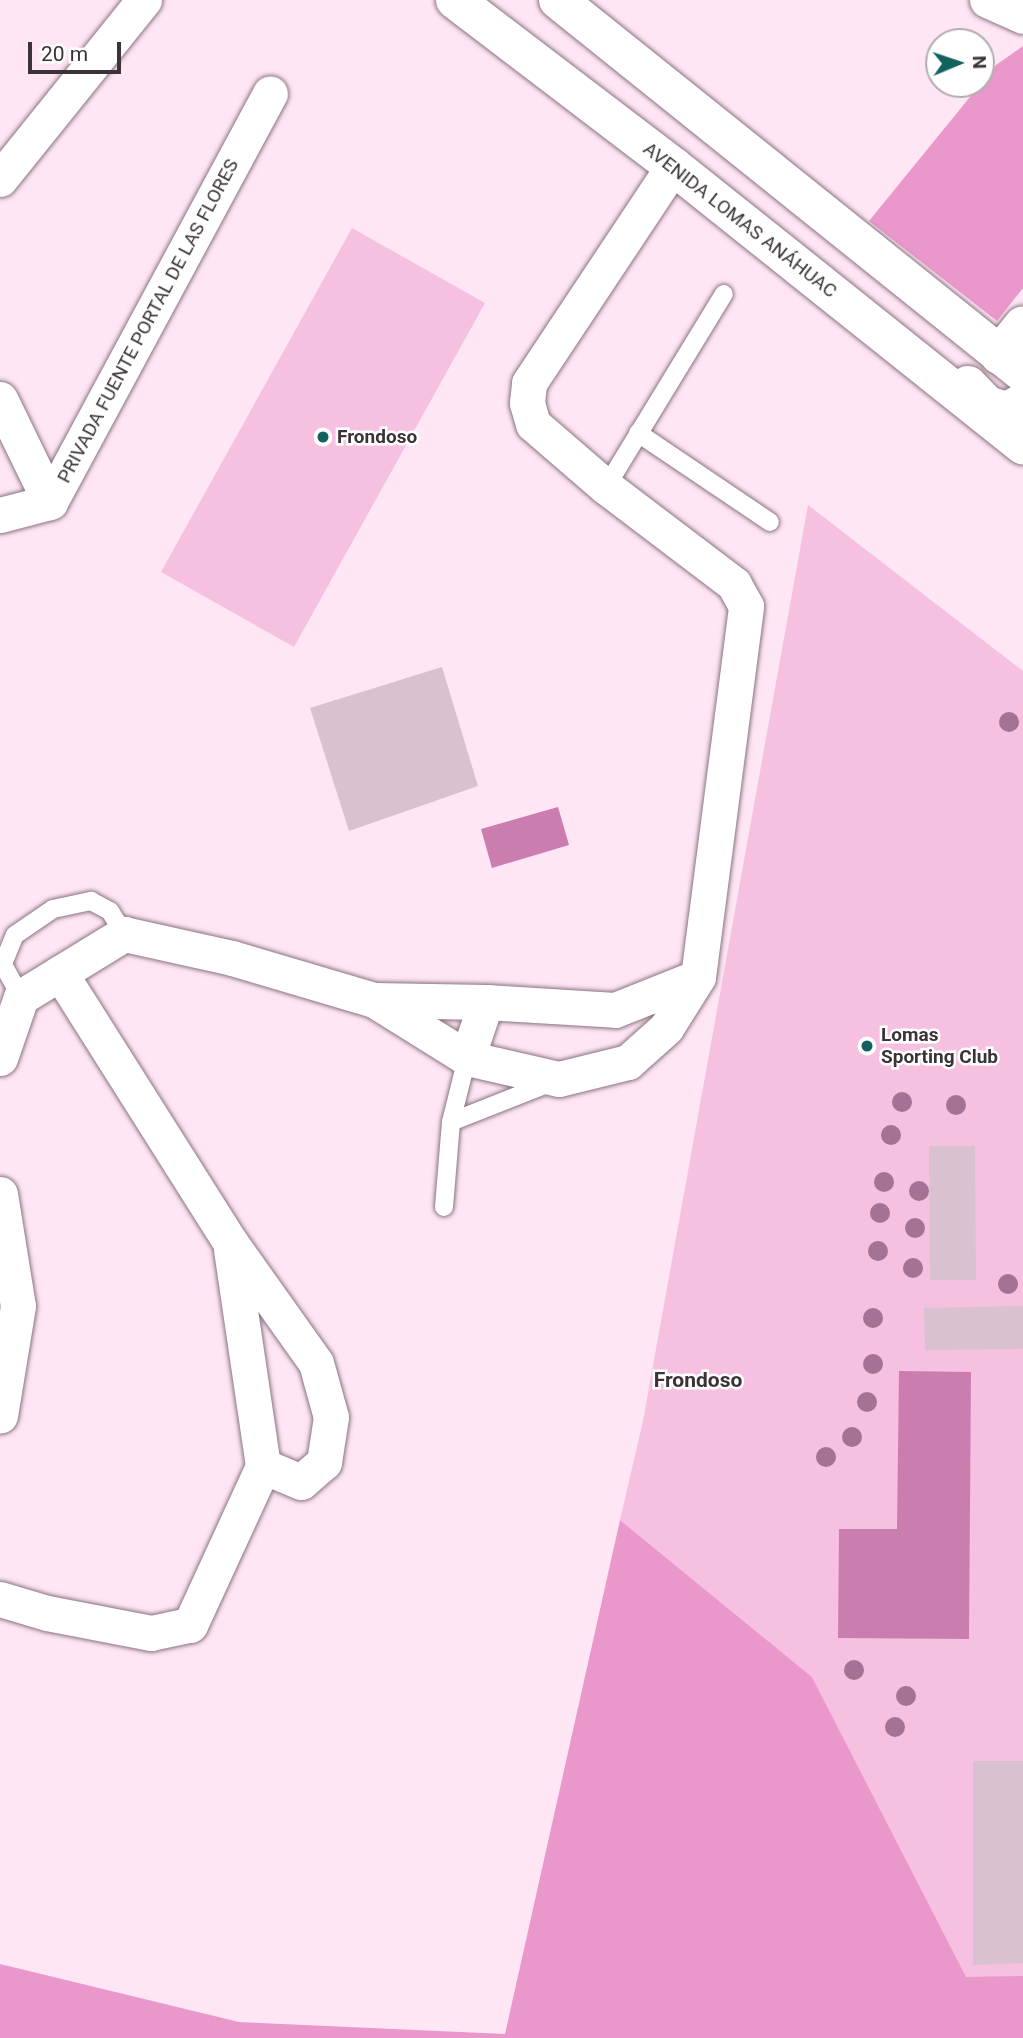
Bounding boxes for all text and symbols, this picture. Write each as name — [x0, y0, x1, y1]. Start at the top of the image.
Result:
scale bar — [32, 28, 124, 72]
north arrow — [925, 28, 995, 98]
text: 20 m — [41, 42, 88, 66]
text: N — [968, 55, 991, 69]
street label: AVENIDA LOMAS ANÁHUAC — [639, 137, 841, 303]
street label: PRIVADA FUENTE PORTAL DE LAS FLORES — [53, 155, 243, 487]
place label: Frondoso — [337, 426, 417, 448]
marker: Frondoso — [315, 429, 331, 445]
place label: Lomas Sporting Club — [881, 1024, 998, 1068]
marker: Lomas Sporting Club — [859, 1038, 875, 1054]
district label: Frondoso — [654, 1367, 742, 1393]

